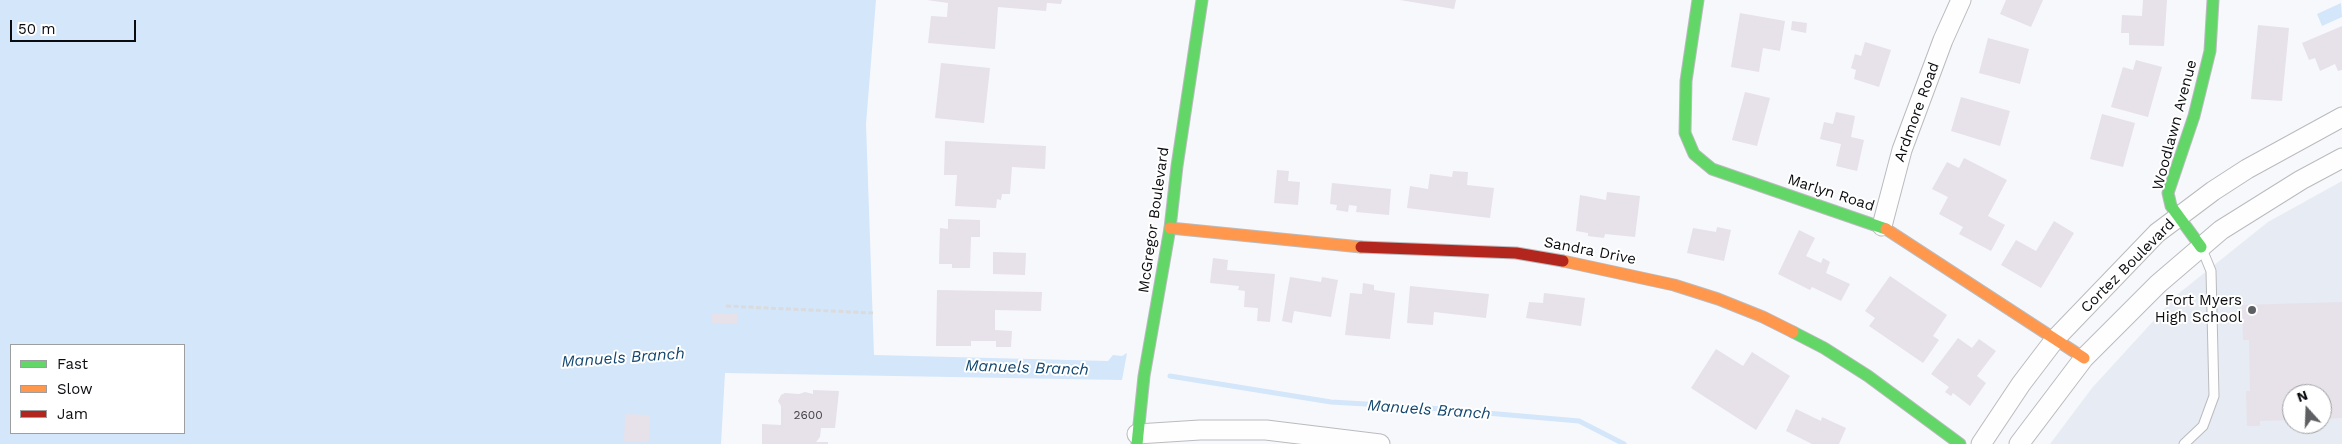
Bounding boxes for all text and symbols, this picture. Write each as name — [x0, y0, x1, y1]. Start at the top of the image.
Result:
scale bar — [12, 10, 139, 42]
text: 50 m — [18, 20, 55, 38]
street label: Woodlawn Avenue — [2149, 58, 2201, 192]
street label: Ardmore Road — [1891, 60, 1943, 164]
street label: McGregor Boulevard — [1135, 146, 1173, 294]
street label: Marlyn Road — [1785, 170, 1877, 216]
street label: Cortez Boulevard — [2077, 215, 2179, 317]
street label: Sandra Drive — [1542, 233, 1638, 269]
place label: Fort Myers High School — [2155, 292, 2242, 327]
marker: Fort Myers High School — [2246, 304, 2258, 316]
legend — [10, 344, 185, 434]
water label: Manuels Branch — [561, 344, 685, 372]
text: Fast — [57, 355, 88, 373]
water label: Manuels Branch — [965, 356, 1089, 380]
text: Slow — [57, 380, 93, 398]
north arrow — [2282, 384, 2332, 434]
text: N — [2295, 387, 2310, 405]
water label: Manuels Branch — [1367, 396, 1491, 424]
text: Jam — [57, 405, 88, 423]
house number: 2600 — [793, 408, 823, 422]

